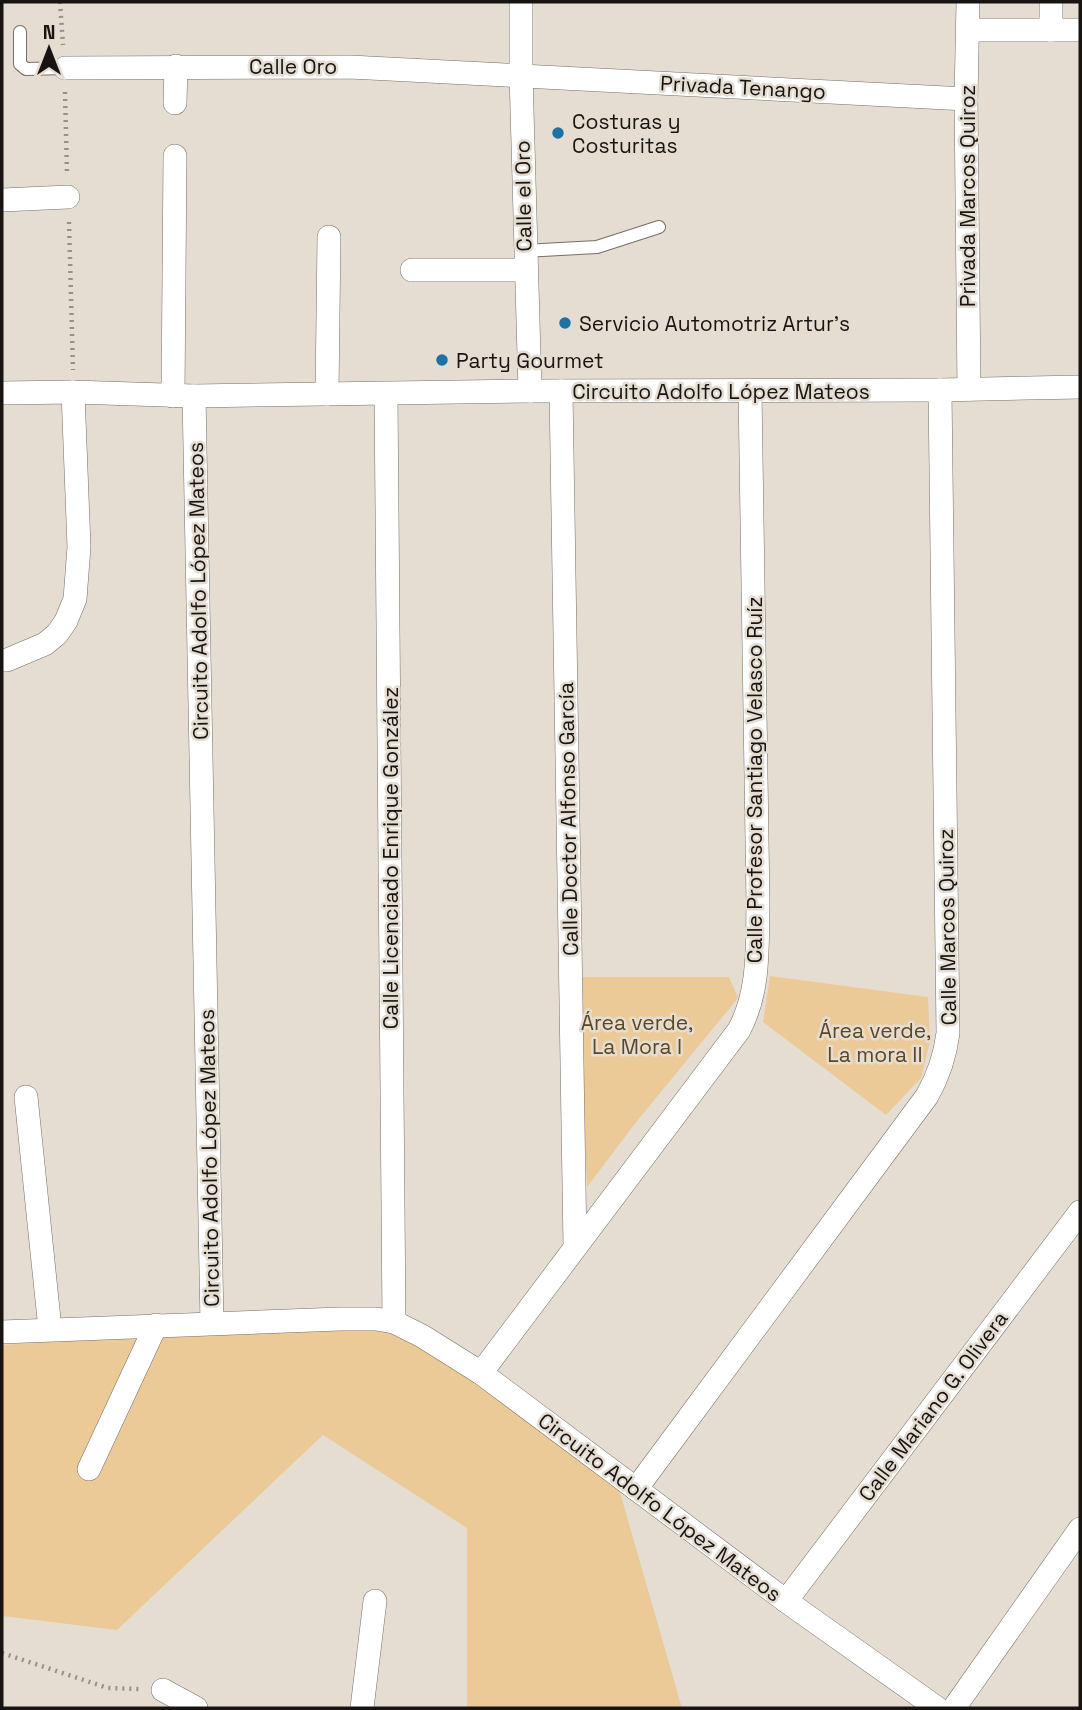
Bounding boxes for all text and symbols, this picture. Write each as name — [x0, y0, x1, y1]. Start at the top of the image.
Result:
north arrow — [14, 14, 84, 84]
text: N — [43, 20, 55, 45]
street label: Calle Oro — [249, 53, 337, 80]
street label: Privada Tenango — [659, 69, 827, 105]
street label: Privada Marcos Quiroz — [954, 85, 981, 307]
place label: Costuras y Costuritas — [572, 108, 681, 159]
marker: Costuras y Costuritas — [550, 125, 566, 141]
street label: Calle el Oro — [509, 140, 537, 252]
place label: Servicio Automotriz Artur's — [579, 310, 850, 337]
marker: Servicio Automotriz Artur's — [557, 315, 573, 331]
place label: Party Gourmet — [456, 347, 604, 374]
marker: Party Gourmet — [434, 352, 450, 368]
street label: Circuito Adolfo López Mateos — [572, 378, 870, 405]
street label: Circuito Adolfo López Mateos — [182, 442, 214, 740]
street label: Calle Profesor Santiago Velasco Ruíz — [741, 597, 768, 963]
street label: Calle Doctor Alfonso García — [552, 682, 584, 956]
street label: Calle Licenciado Enrique González — [377, 687, 404, 1029]
street label: Calle Marcos Quiroz — [932, 828, 962, 1026]
street label: Circuito Adolfo López Mateos — [193, 1009, 225, 1307]
park label: Área verde, La Mora I — [581, 1009, 693, 1060]
park label: Área verde, La mora II — [819, 1017, 931, 1068]
street label: Calle Mariano G. Olivera — [853, 1305, 1013, 1507]
street label: Circuito Adolfo López Mateos — [533, 1407, 787, 1607]

